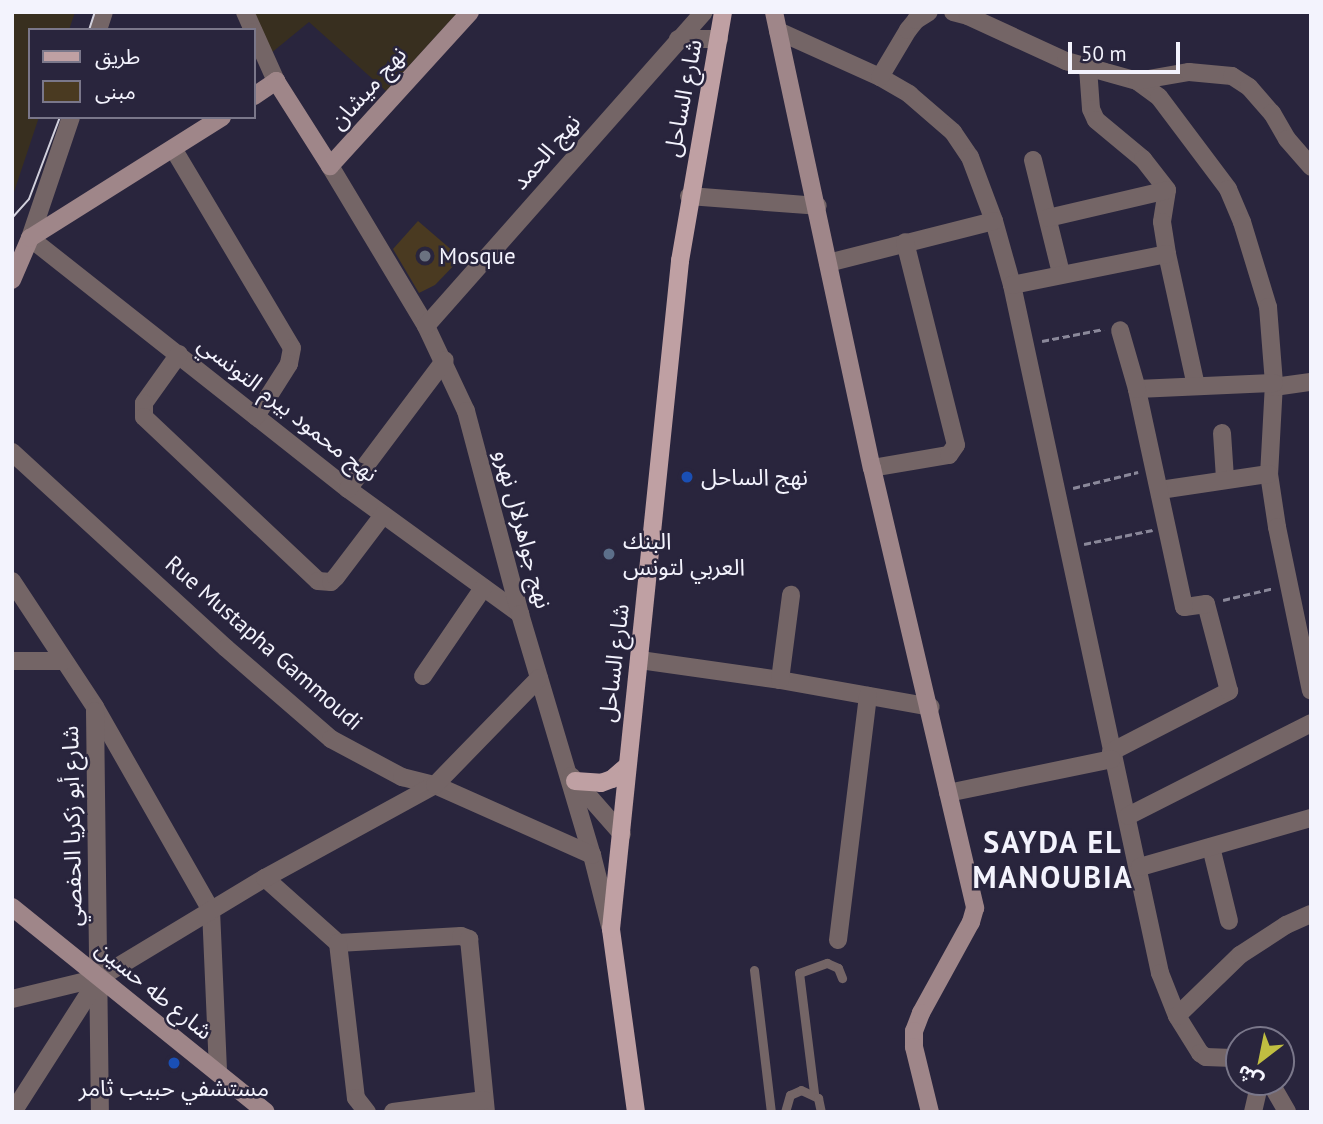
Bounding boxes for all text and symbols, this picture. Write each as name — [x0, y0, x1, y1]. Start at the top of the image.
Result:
legend — [28, 28, 256, 119]
scale bar — [1071, 28, 1183, 72]
street label: شارع الساحل — [658, 37, 708, 159]
text: 50 m — [1081, 40, 1127, 67]
street label: نهج ميشان — [324, 41, 412, 135]
text: طريق — [95, 43, 140, 70]
text: مبنى — [95, 78, 136, 105]
street label: نهج الحمد — [506, 109, 586, 195]
place label: Mosque — [439, 242, 516, 270]
marker: Mosque — [417, 248, 433, 264]
street label: نهج محمود بيرم التونسي — [193, 330, 383, 488]
street label: نهج جواهرلال نهرو — [489, 447, 557, 611]
place label: نهج الساحل — [701, 463, 808, 491]
marker: نهج الساحل — [679, 469, 695, 485]
place label: البنك العربي لتونس — [623, 527, 745, 581]
marker: البنك العربي لتونس — [601, 546, 617, 562]
street label: Rue Mustapha Gammoudi — [160, 550, 368, 736]
street label: شارع الساحل — [593, 602, 635, 724]
street label: شارع أبو زكريا الحفصي — [56, 725, 88, 927]
district label: SAYDA EL MANOUBIA — [973, 824, 1133, 894]
street label: شارع طه حسين — [90, 934, 218, 1046]
north arrow — [1225, 1026, 1295, 1096]
marker: مستشفي حبيب ثامر — [166, 1055, 182, 1071]
text: ش — [1233, 1060, 1267, 1094]
place label: مستشفي حبيب ثامر — [79, 1074, 269, 1102]

